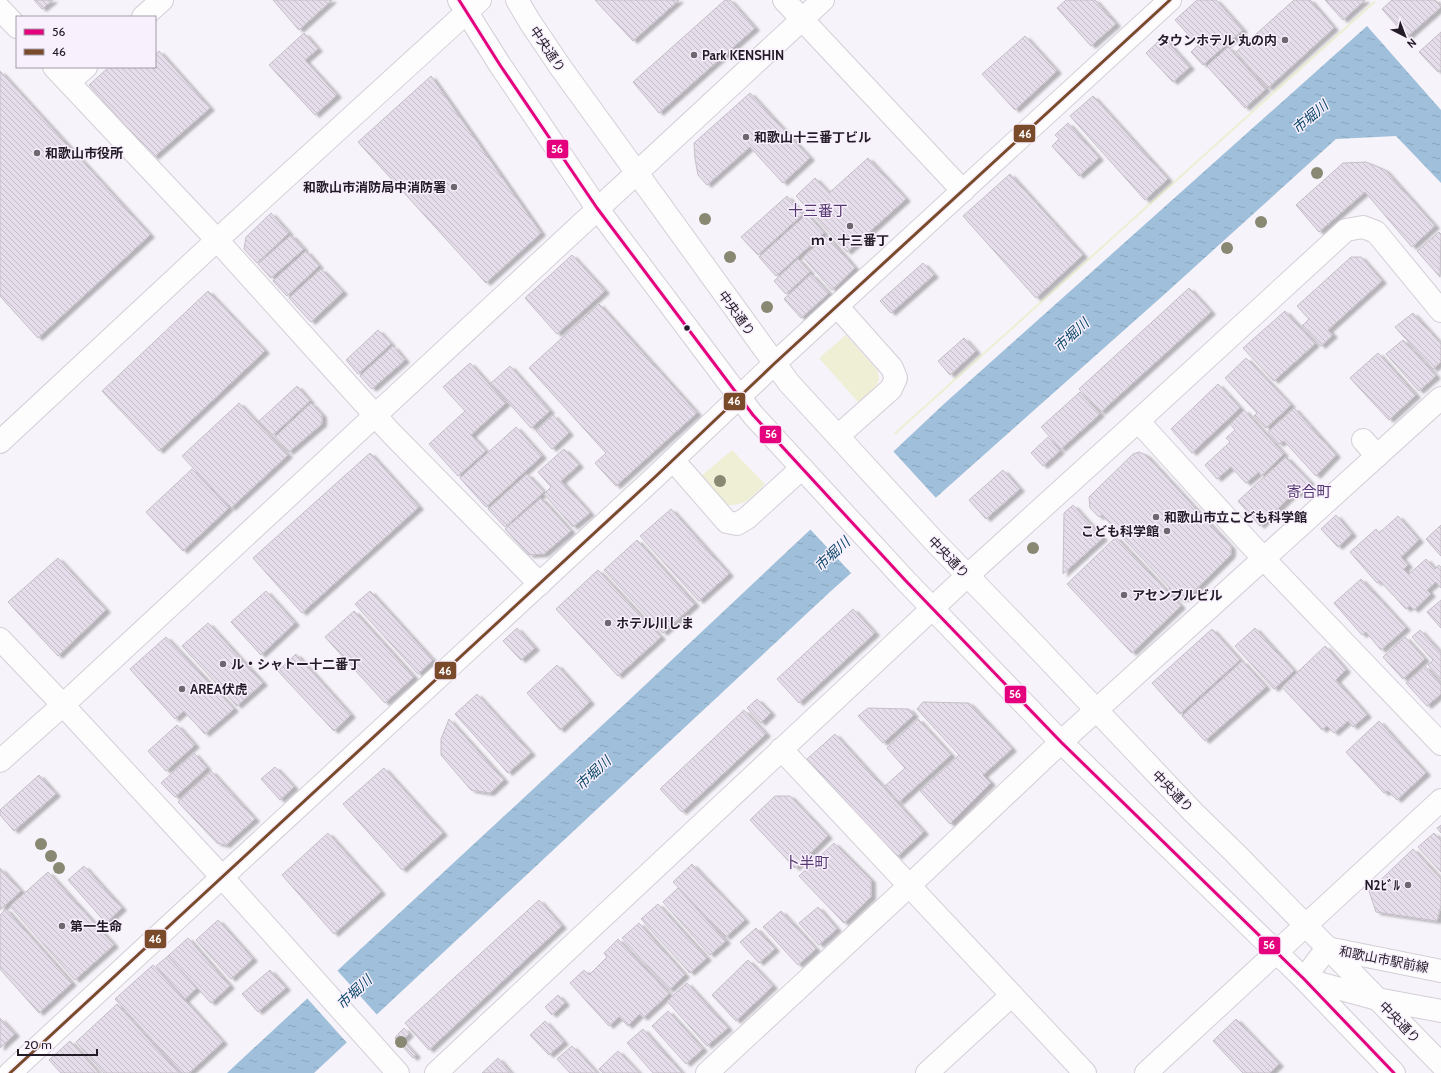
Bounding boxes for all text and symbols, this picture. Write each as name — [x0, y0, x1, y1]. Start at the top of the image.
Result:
legend — [16, 16, 156, 68]
north arrow — [1385, 16, 1425, 56]
street label: 中央通り — [527, 23, 569, 75]
text: 56 — [52, 24, 65, 39]
place label: タウンホテル 丸の内 — [1157, 32, 1277, 48]
marker: タウンホテル 丸の内 — [1280, 35, 1290, 45]
text: N — [1404, 36, 1419, 51]
text: 46 — [52, 44, 66, 59]
place label: Park KENSHIN — [702, 47, 784, 63]
marker: Park KENSHIN — [689, 50, 699, 60]
water label: 市堀川 — [1288, 95, 1333, 137]
line badge: 46 — [1013, 124, 1036, 143]
text: 46 — [1018, 127, 1032, 141]
place label: 和歌山十三番丁ビル — [754, 129, 871, 145]
marker: 和歌山十三番丁ビル — [741, 132, 751, 142]
line badge: 56 — [546, 139, 569, 159]
text: 56 — [551, 142, 563, 156]
place label: 和歌山市役所 — [45, 145, 123, 161]
marker: 和歌山市役所 — [32, 148, 42, 158]
place label: 和歌山市消防局中消防署 — [303, 179, 446, 195]
marker: 和歌山市消防局中消防署 — [449, 182, 459, 192]
district label: 十三番丁 — [788, 202, 848, 220]
marker: ｍ・十三番丁 — [845, 221, 855, 231]
place label: ｍ・十三番丁 — [811, 232, 889, 248]
street label: 中央通り — [715, 287, 759, 339]
water label: 市堀川 — [1050, 313, 1094, 356]
unlabelled marker — [682, 323, 692, 333]
line badge: 46 — [723, 392, 746, 411]
text: 46 — [727, 394, 741, 408]
line badge: 56 — [759, 425, 782, 444]
text: 56 — [765, 427, 777, 441]
district label: 寄合町 — [1286, 483, 1332, 501]
place label: 和歌山市立こども科学館 — [1164, 509, 1307, 525]
marker: 和歌山市立こども科学館 — [1151, 512, 1161, 522]
place label: こども科学館 — [1081, 523, 1159, 539]
marker: こども科学館 — [1162, 526, 1172, 536]
water label: 市堀川 — [811, 532, 855, 575]
street label: 中央通り — [925, 533, 973, 581]
place label: アセンブルビル — [1132, 587, 1222, 603]
marker: アセンブルビル — [1119, 590, 1129, 600]
place label: ホテル川しま — [616, 615, 694, 631]
marker: ホテル川しま — [603, 618, 613, 628]
place label: ル・シャトー十二番丁 — [231, 656, 361, 672]
marker: ル・シャトー十二番丁 — [218, 659, 228, 669]
line badge: 46 — [434, 661, 457, 680]
text: 46 — [438, 664, 452, 678]
place label: AREA伏虎 — [190, 681, 248, 697]
marker: AREA伏虎 — [177, 684, 187, 694]
line badge: 56 — [1004, 685, 1027, 704]
text: 56 — [1009, 687, 1021, 701]
water label: 市堀川 — [572, 751, 616, 794]
street label: 中央通り — [1149, 767, 1197, 815]
district label: 卜半町 — [784, 854, 830, 872]
place label: N2ﾋﾞﾙ — [1364, 877, 1400, 893]
marker: N2ﾋﾞﾙ — [1403, 880, 1413, 890]
place label: 第一生命 — [70, 918, 122, 934]
marker: 第一生命 — [57, 921, 67, 931]
line badge: 46 — [144, 929, 167, 949]
text: 46 — [148, 932, 162, 946]
line badge: 56 — [1258, 936, 1281, 955]
text: 56 — [1263, 938, 1275, 952]
street label: 和歌山市駅前線 — [1338, 942, 1430, 976]
water label: 市堀川 — [333, 970, 377, 1013]
street label: 中央通り — [1376, 998, 1424, 1046]
scale bar — [18, 1031, 97, 1057]
text: 20 m — [24, 1037, 52, 1052]

